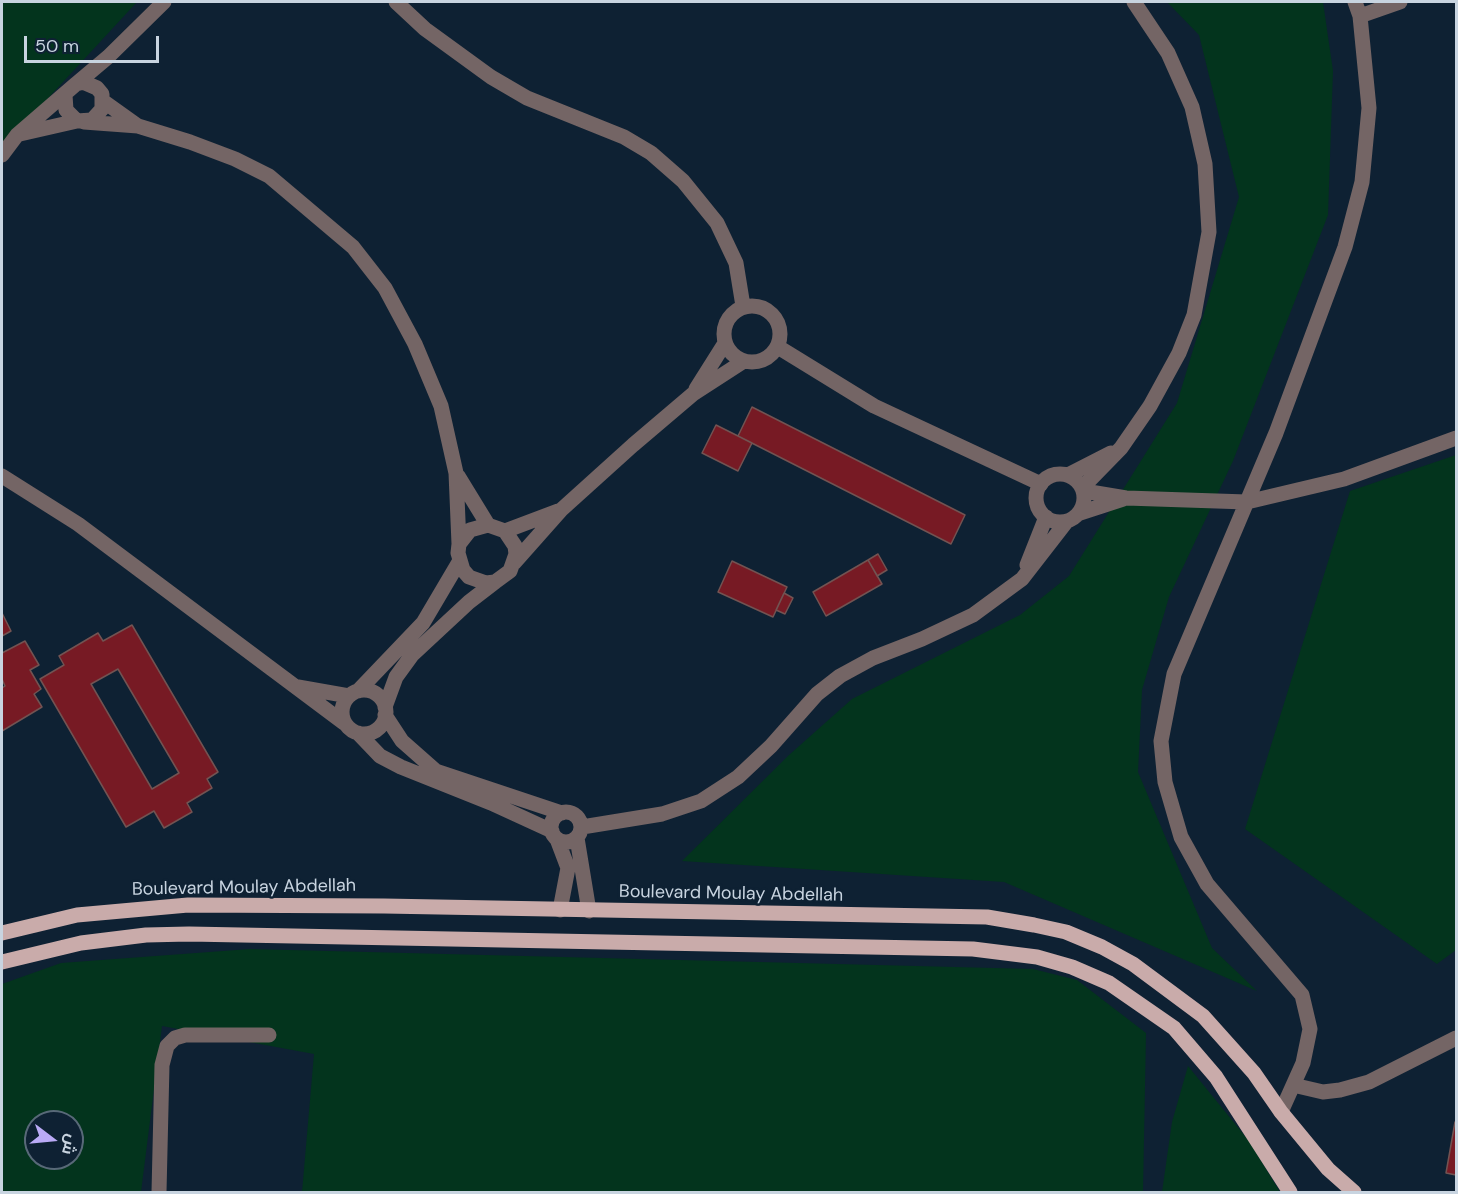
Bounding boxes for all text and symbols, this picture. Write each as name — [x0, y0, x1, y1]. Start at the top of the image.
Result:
scale bar — [27, 24, 162, 62]
text: 50 m — [35, 34, 79, 58]
street label: Boulevard Moulay Abdellah — [132, 875, 356, 901]
street label: Boulevard Moulay Abdellah — [619, 881, 843, 907]
north arrow — [24, 1110, 84, 1170]
text: ش — [57, 1132, 83, 1157]

